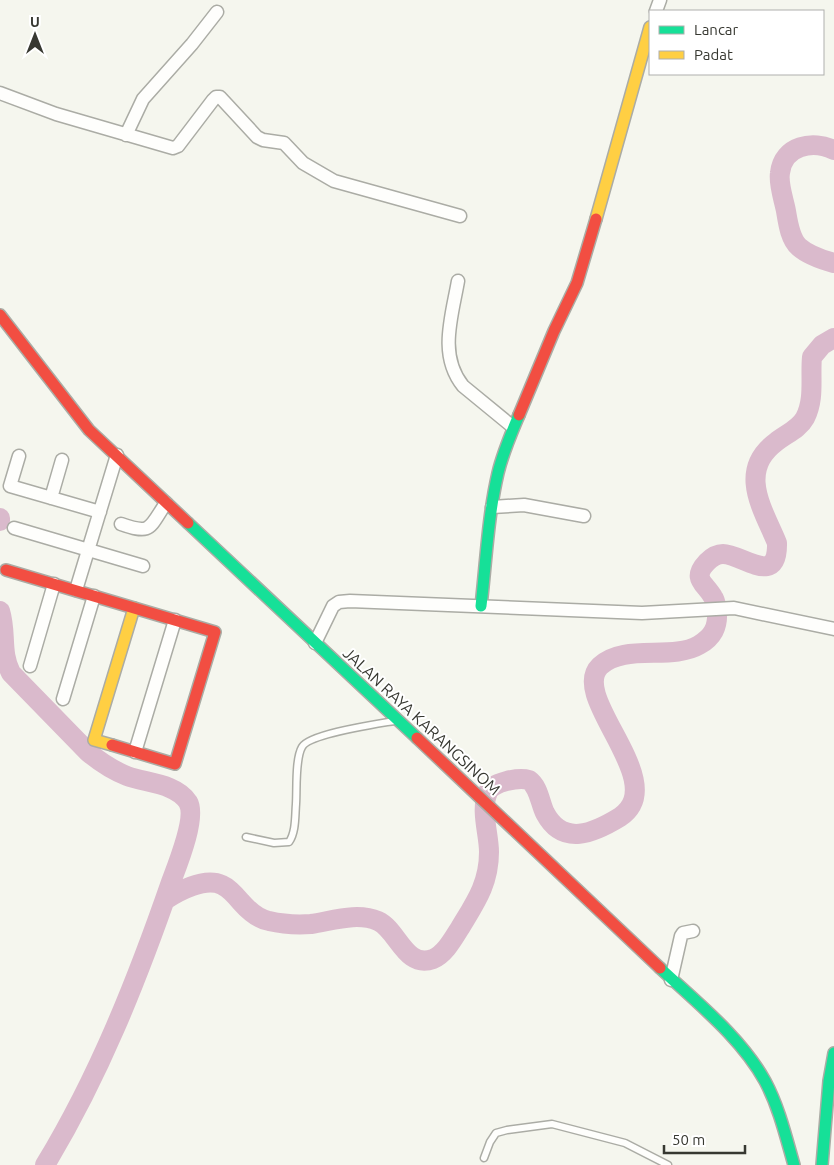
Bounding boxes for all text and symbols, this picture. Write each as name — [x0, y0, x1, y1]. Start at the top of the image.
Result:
north arrow — [10, 10, 60, 60]
legend — [649, 10, 824, 75]
text: U — [30, 14, 40, 30]
text: Lancar — [694, 21, 739, 38]
text: Padat — [694, 46, 733, 63]
street label: JALAN RAYA KARANGSINOM — [340, 644, 504, 798]
scale bar — [664, 1122, 745, 1154]
text: 50 m — [672, 1131, 705, 1148]

